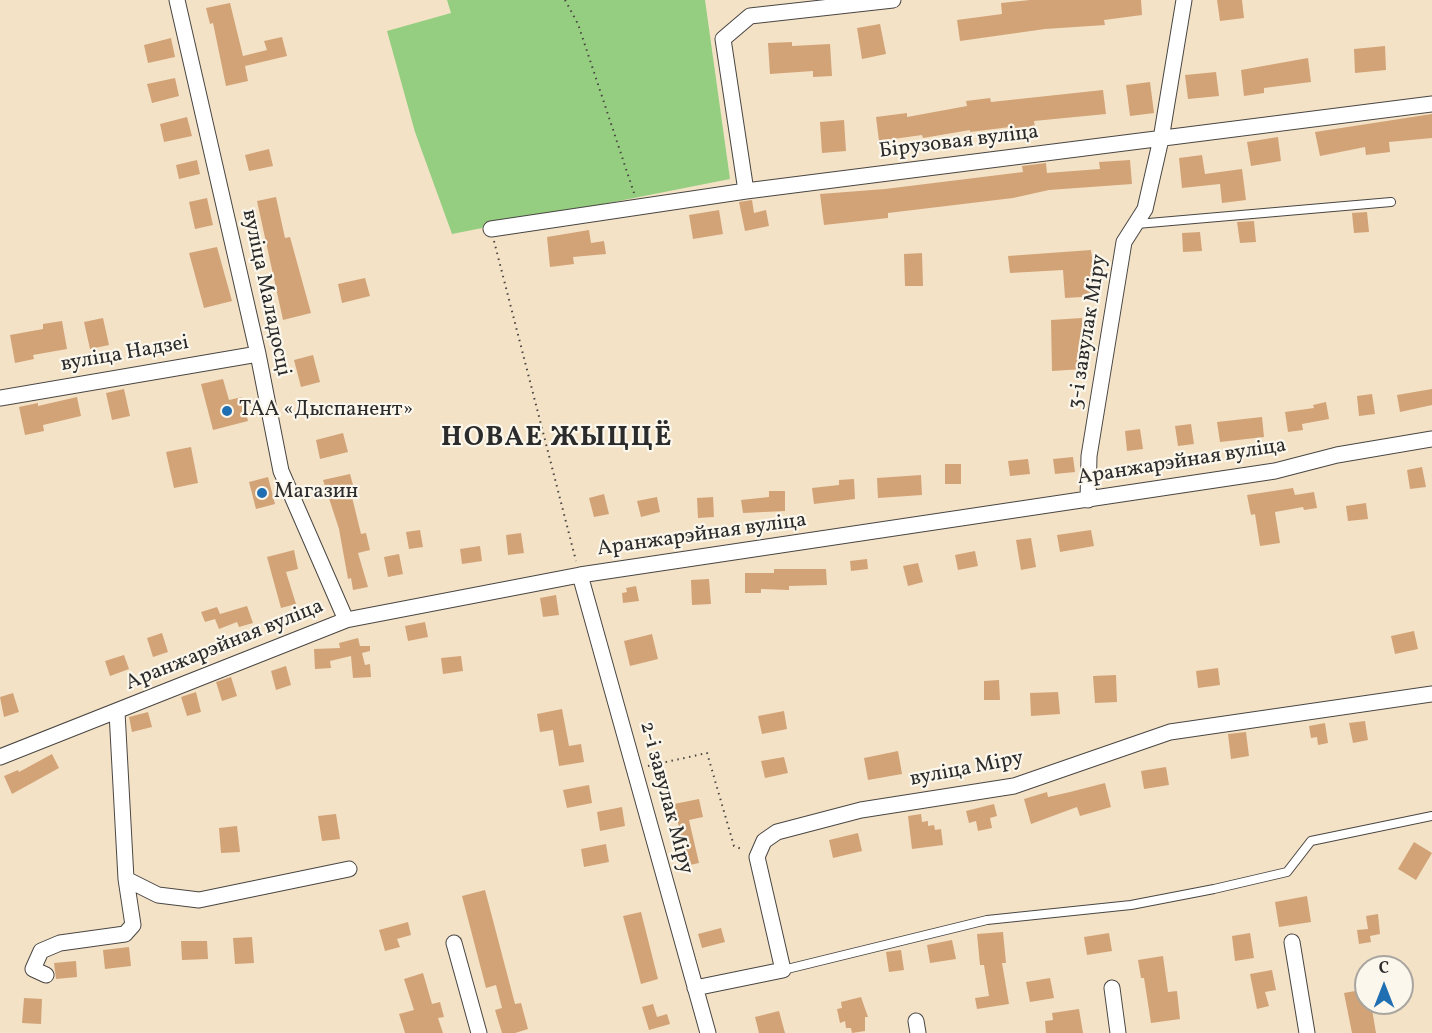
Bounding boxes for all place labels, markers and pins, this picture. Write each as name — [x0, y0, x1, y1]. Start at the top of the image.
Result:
place label: ТАА «Дыспанент» — [239, 398, 413, 424]
marker: ТАА «Дыспанент» — [220, 404, 234, 418]
place label: Магазин — [274, 480, 358, 506]
marker: Магазин — [255, 486, 269, 500]

